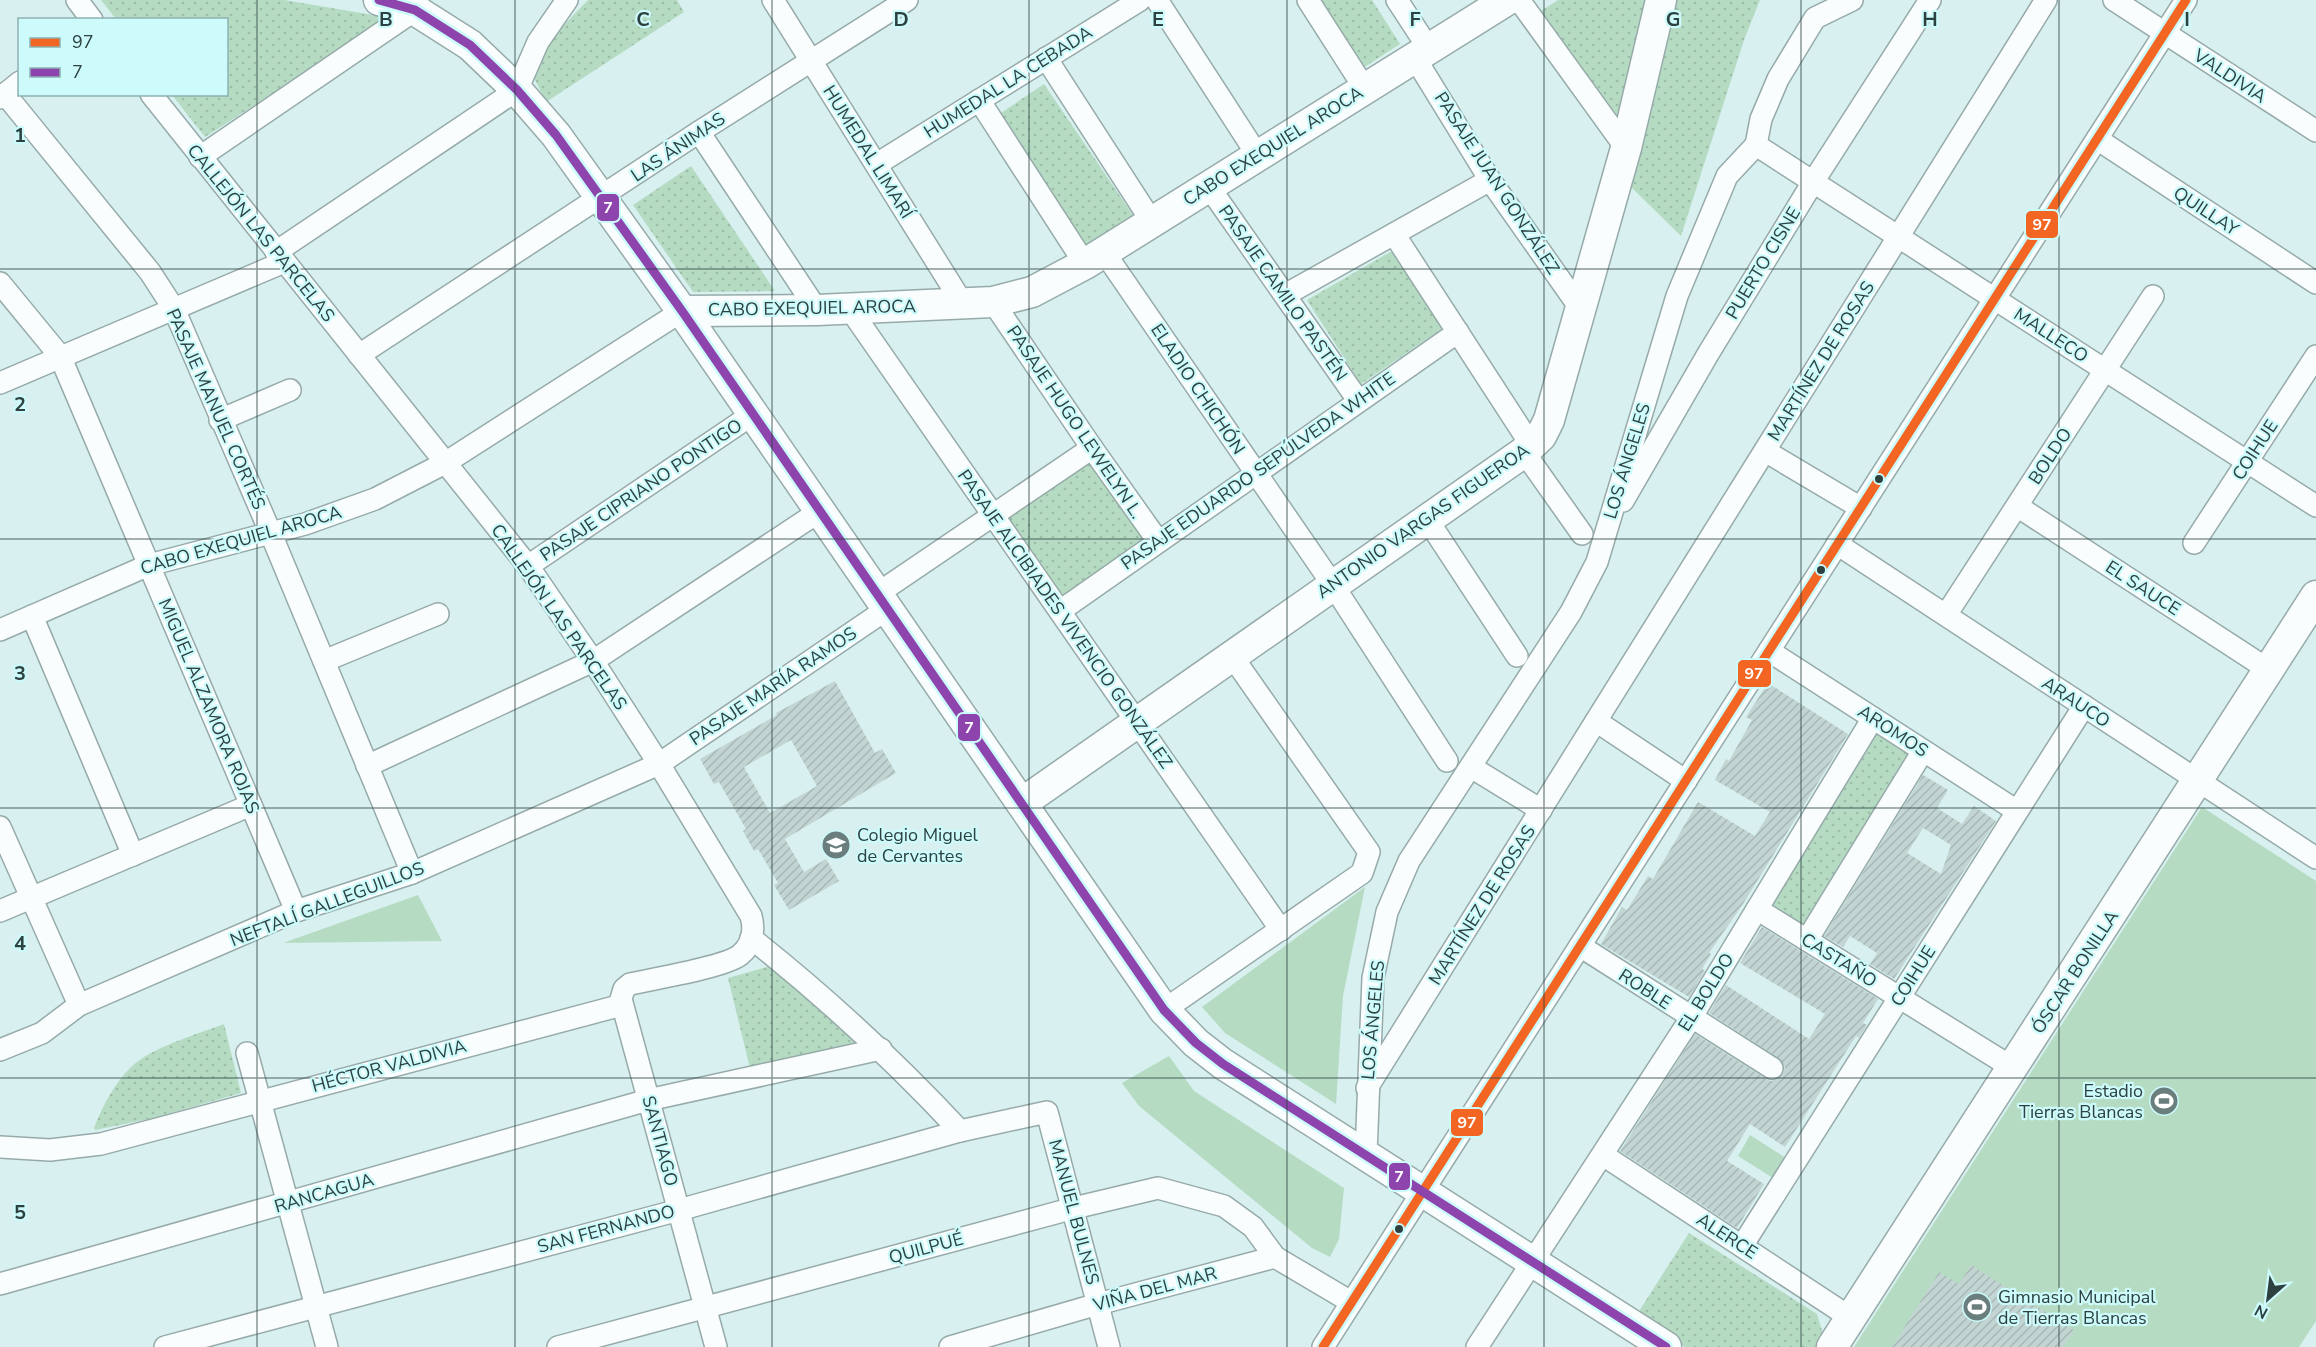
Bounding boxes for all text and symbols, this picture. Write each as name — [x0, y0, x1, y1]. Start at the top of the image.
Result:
text: B — [379, 6, 393, 33]
text: C — [636, 6, 650, 33]
text: D — [893, 6, 909, 33]
text: E — [1152, 6, 1164, 33]
text: F — [1409, 6, 1421, 33]
text: G — [1666, 6, 1680, 33]
text: H — [1922, 6, 1938, 33]
text: I — [2184, 6, 2190, 33]
legend — [18, 18, 228, 96]
street label: HUMEDAL LA CEBADA — [919, 20, 1097, 144]
text: 97 — [72, 30, 94, 54]
street label: VALDIVIA — [2188, 43, 2271, 109]
text: 7 — [72, 60, 83, 84]
street label: HUMEDAL LIMARÍ — [817, 81, 919, 224]
street label: CABO EXEQUIEL AROCA — [1178, 81, 1368, 211]
street label: PASAJE JUAN GONZÁLEZ — [1429, 87, 1565, 279]
street label: LAS ÁNIMAS — [626, 107, 730, 187]
text: 1 — [14, 122, 26, 149]
street label: CALLEJÓN LAS PARCELAS — [182, 139, 340, 327]
street label: QUILLAY — [2169, 181, 2244, 241]
line badge: 7 — [596, 193, 620, 222]
text: 7 — [603, 197, 613, 219]
street label: PASAJE CAMILO PASTÉN — [1213, 200, 1353, 386]
street label: PUERTO CISNE — [1720, 202, 1806, 324]
line badge: 97 — [2025, 210, 2059, 239]
text: 97 — [2032, 214, 2052, 236]
street label: MARTÍNEZ DE ROSAS — [1762, 277, 1880, 445]
street label: CABO EXEQUIEL AROCA — [708, 294, 916, 322]
street label: MALLECO — [2009, 302, 2093, 368]
street label: PASAJE MANUEL CORTÉS — [161, 305, 271, 513]
street label: ELADIO CHICHÓN — [1145, 319, 1251, 459]
street label: PASAJE HUGO LEWELYN L. — [1001, 321, 1149, 523]
street label: PASAJE EDUARDO SEPÚLVEDA WHITE — [1116, 367, 1400, 575]
text: 2 — [14, 391, 26, 418]
street label: LOS ÁNGELES — [1598, 400, 1656, 522]
street label: PASAJE CIPRIANO PONTIGO — [535, 413, 747, 567]
street label: COIHUE — [2227, 415, 2283, 485]
street label: BOLDO — [2023, 423, 2077, 489]
street label: ANTONIO VARGAS FIGUEROA — [1312, 438, 1534, 604]
street label: PASAJE ALCIBIADES VIVENCIO GONZÁLEZ — [952, 465, 1178, 774]
unlabelled marker — [1873, 473, 1885, 485]
street label: CABO EXEQUIEL AROCA — [138, 500, 344, 580]
street label: CALLEJÓN LAS PARCELAS — [486, 519, 632, 715]
street label: EL SAUCE — [2101, 555, 2185, 621]
unlabelled marker — [1815, 564, 1827, 576]
street label: MIGUEL ALZAMORA ROJAS — [153, 595, 265, 817]
street label: PASAJE MARÍA RAMOS — [685, 621, 861, 751]
line badge: 97 — [1737, 659, 1772, 688]
text: 3 — [14, 660, 26, 687]
text: 97 — [1744, 663, 1764, 685]
street label: ARAUCO — [2037, 671, 2115, 733]
street label: AROMOS — [1853, 699, 1933, 763]
line badge: 7 — [957, 713, 981, 742]
text: 7 — [964, 717, 974, 739]
street label: MARTÍNEZ DE ROSAS — [1423, 821, 1541, 989]
place label: Colegio Miguel de Cervantes — [857, 823, 978, 868]
school or university icon: Colegio Miguel de Cervantes — [820, 829, 852, 861]
street label: NEFTALÍ GALLEGUILLOS — [227, 856, 427, 952]
street label: ÓSCAR BONILLA — [2026, 906, 2124, 1038]
street label: CASTAÑO — [1796, 927, 1882, 993]
text: 4 — [14, 930, 26, 957]
street label: COIHUE — [1885, 941, 1941, 1011]
street label: EL BOLDO — [1673, 948, 1739, 1036]
street label: LOS ÁNGELES — [1356, 959, 1390, 1081]
street label: ROBLE — [1614, 963, 1676, 1015]
street label: HÉCTOR VALDIVIA — [309, 1034, 469, 1098]
place label: Estadio Tierras Blancas — [2019, 1079, 2143, 1124]
sports icon: Estadio Tierras Blancas — [2148, 1085, 2180, 1117]
street label: SANTIAGO — [636, 1093, 684, 1189]
line badge: 97 — [1450, 1108, 1484, 1137]
text: 97 — [1457, 1112, 1477, 1134]
street label: MANUEL BULNES — [1043, 1137, 1105, 1287]
line badge: 7 — [1388, 1162, 1411, 1191]
text: 7 — [1394, 1166, 1404, 1188]
street label: RANCAGUA — [272, 1167, 376, 1219]
text: 5 — [14, 1199, 26, 1226]
street label: SAN FERNANDO — [535, 1199, 677, 1259]
street label: ALERCE — [1692, 1207, 1762, 1265]
unlabelled marker — [1393, 1223, 1405, 1235]
street label: QUILPUÉ — [886, 1227, 966, 1269]
street label: VIÑA DEL MAR — [1090, 1261, 1219, 1317]
north arrow — [2238, 1269, 2298, 1329]
place label: Gimnasio Municipal de Tierras Blancas — [1998, 1285, 2156, 1330]
sports icon: Gimnasio Municipal de Tierras Blancas — [1961, 1291, 1993, 1323]
text: N — [2251, 1299, 2272, 1324]

